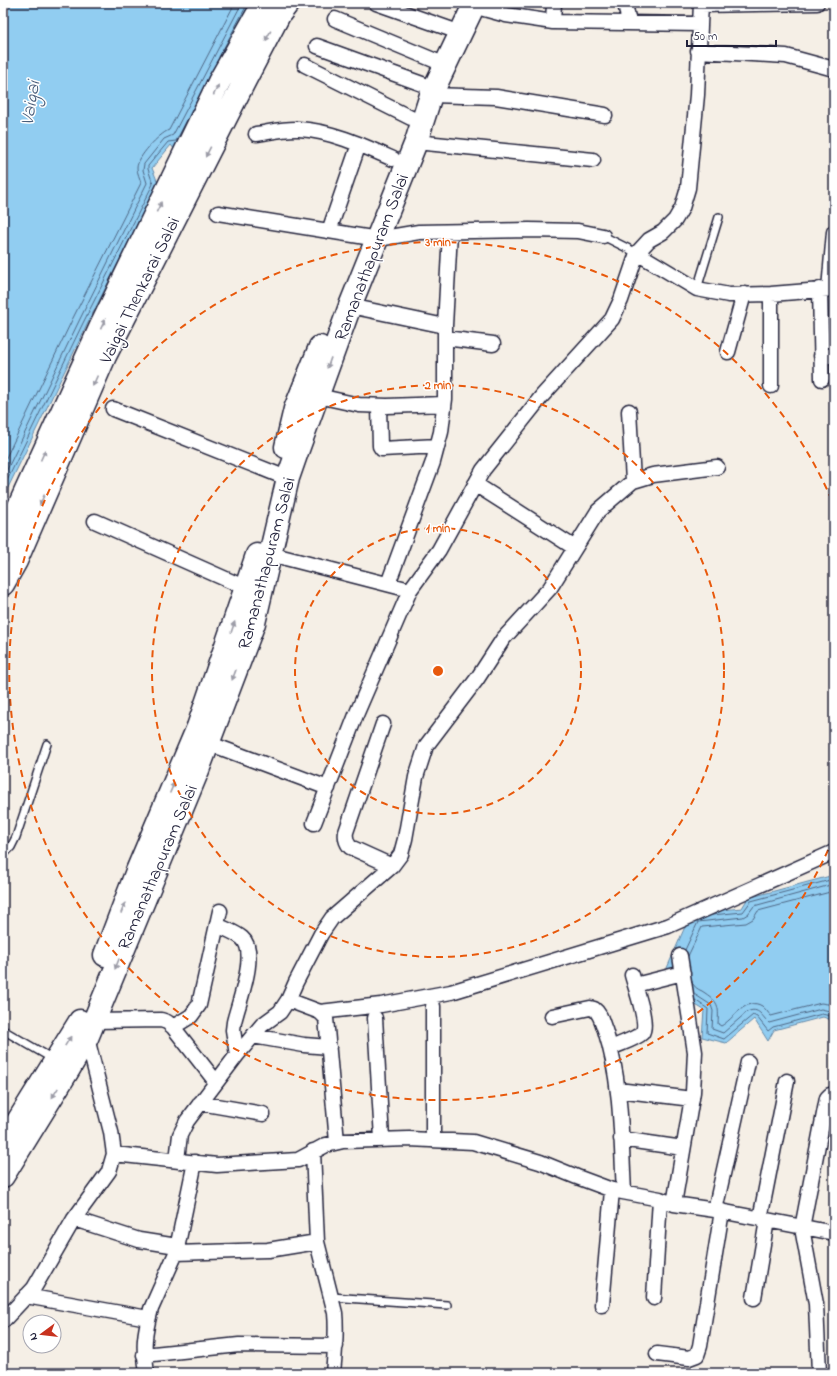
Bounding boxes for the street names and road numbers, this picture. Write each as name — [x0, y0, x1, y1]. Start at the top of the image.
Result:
street label: Ramanathapuram Salai — [329, 170, 417, 345]
street label: Vaigai Thenkarai Salai — [93, 213, 189, 370]
street label: Ramanathapuram Salai — [232, 475, 303, 653]
street label: Ramanathapuram Salai — [112, 781, 205, 954]

